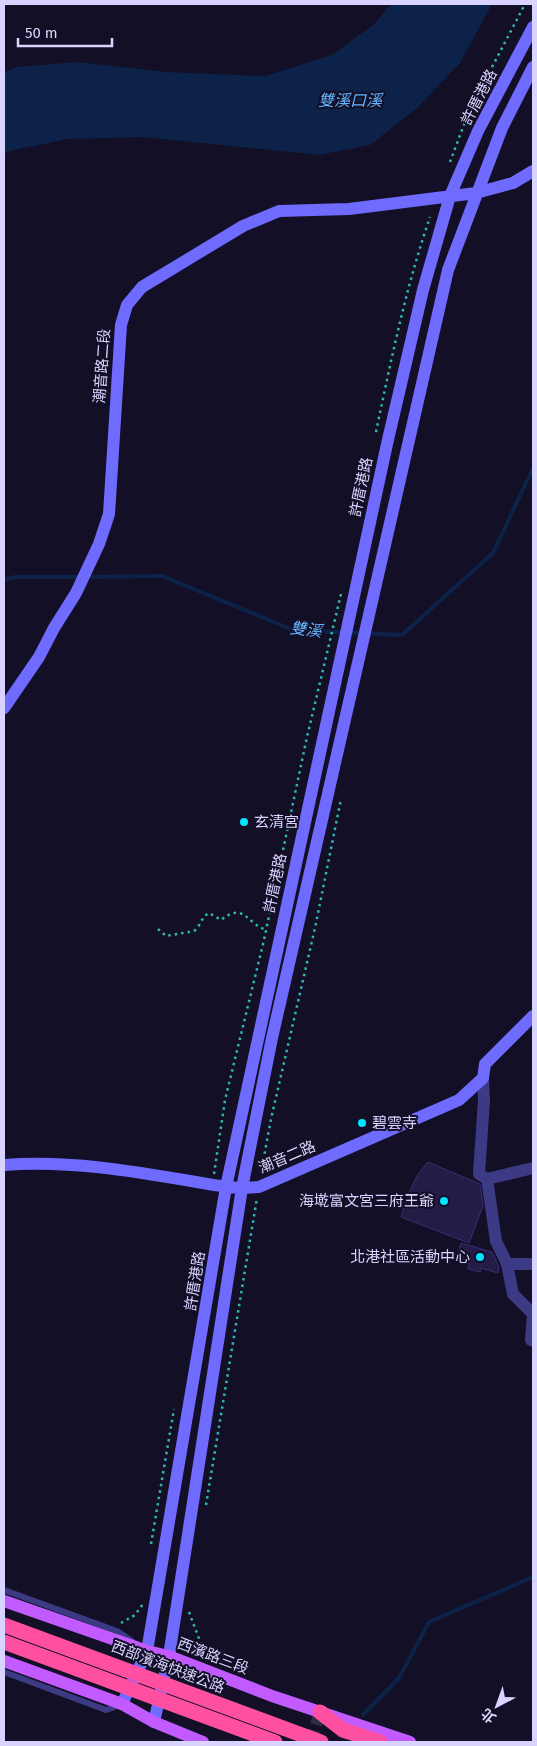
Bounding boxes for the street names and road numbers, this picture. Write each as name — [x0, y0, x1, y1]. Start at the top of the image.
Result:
street label: 許厝港路 — [457, 66, 501, 128]
street label: 潮音路二段 — [90, 328, 114, 404]
street label: 許厝港路 — [346, 456, 376, 518]
street label: 許厝港路 — [260, 852, 290, 914]
street label: 潮音二路 — [256, 1137, 318, 1177]
street label: 許厝港路 — [181, 1250, 209, 1312]
street label: 西濱路三段 — [175, 1634, 251, 1678]
street label: 西部濱海快速公路 — [109, 1637, 227, 1697]

